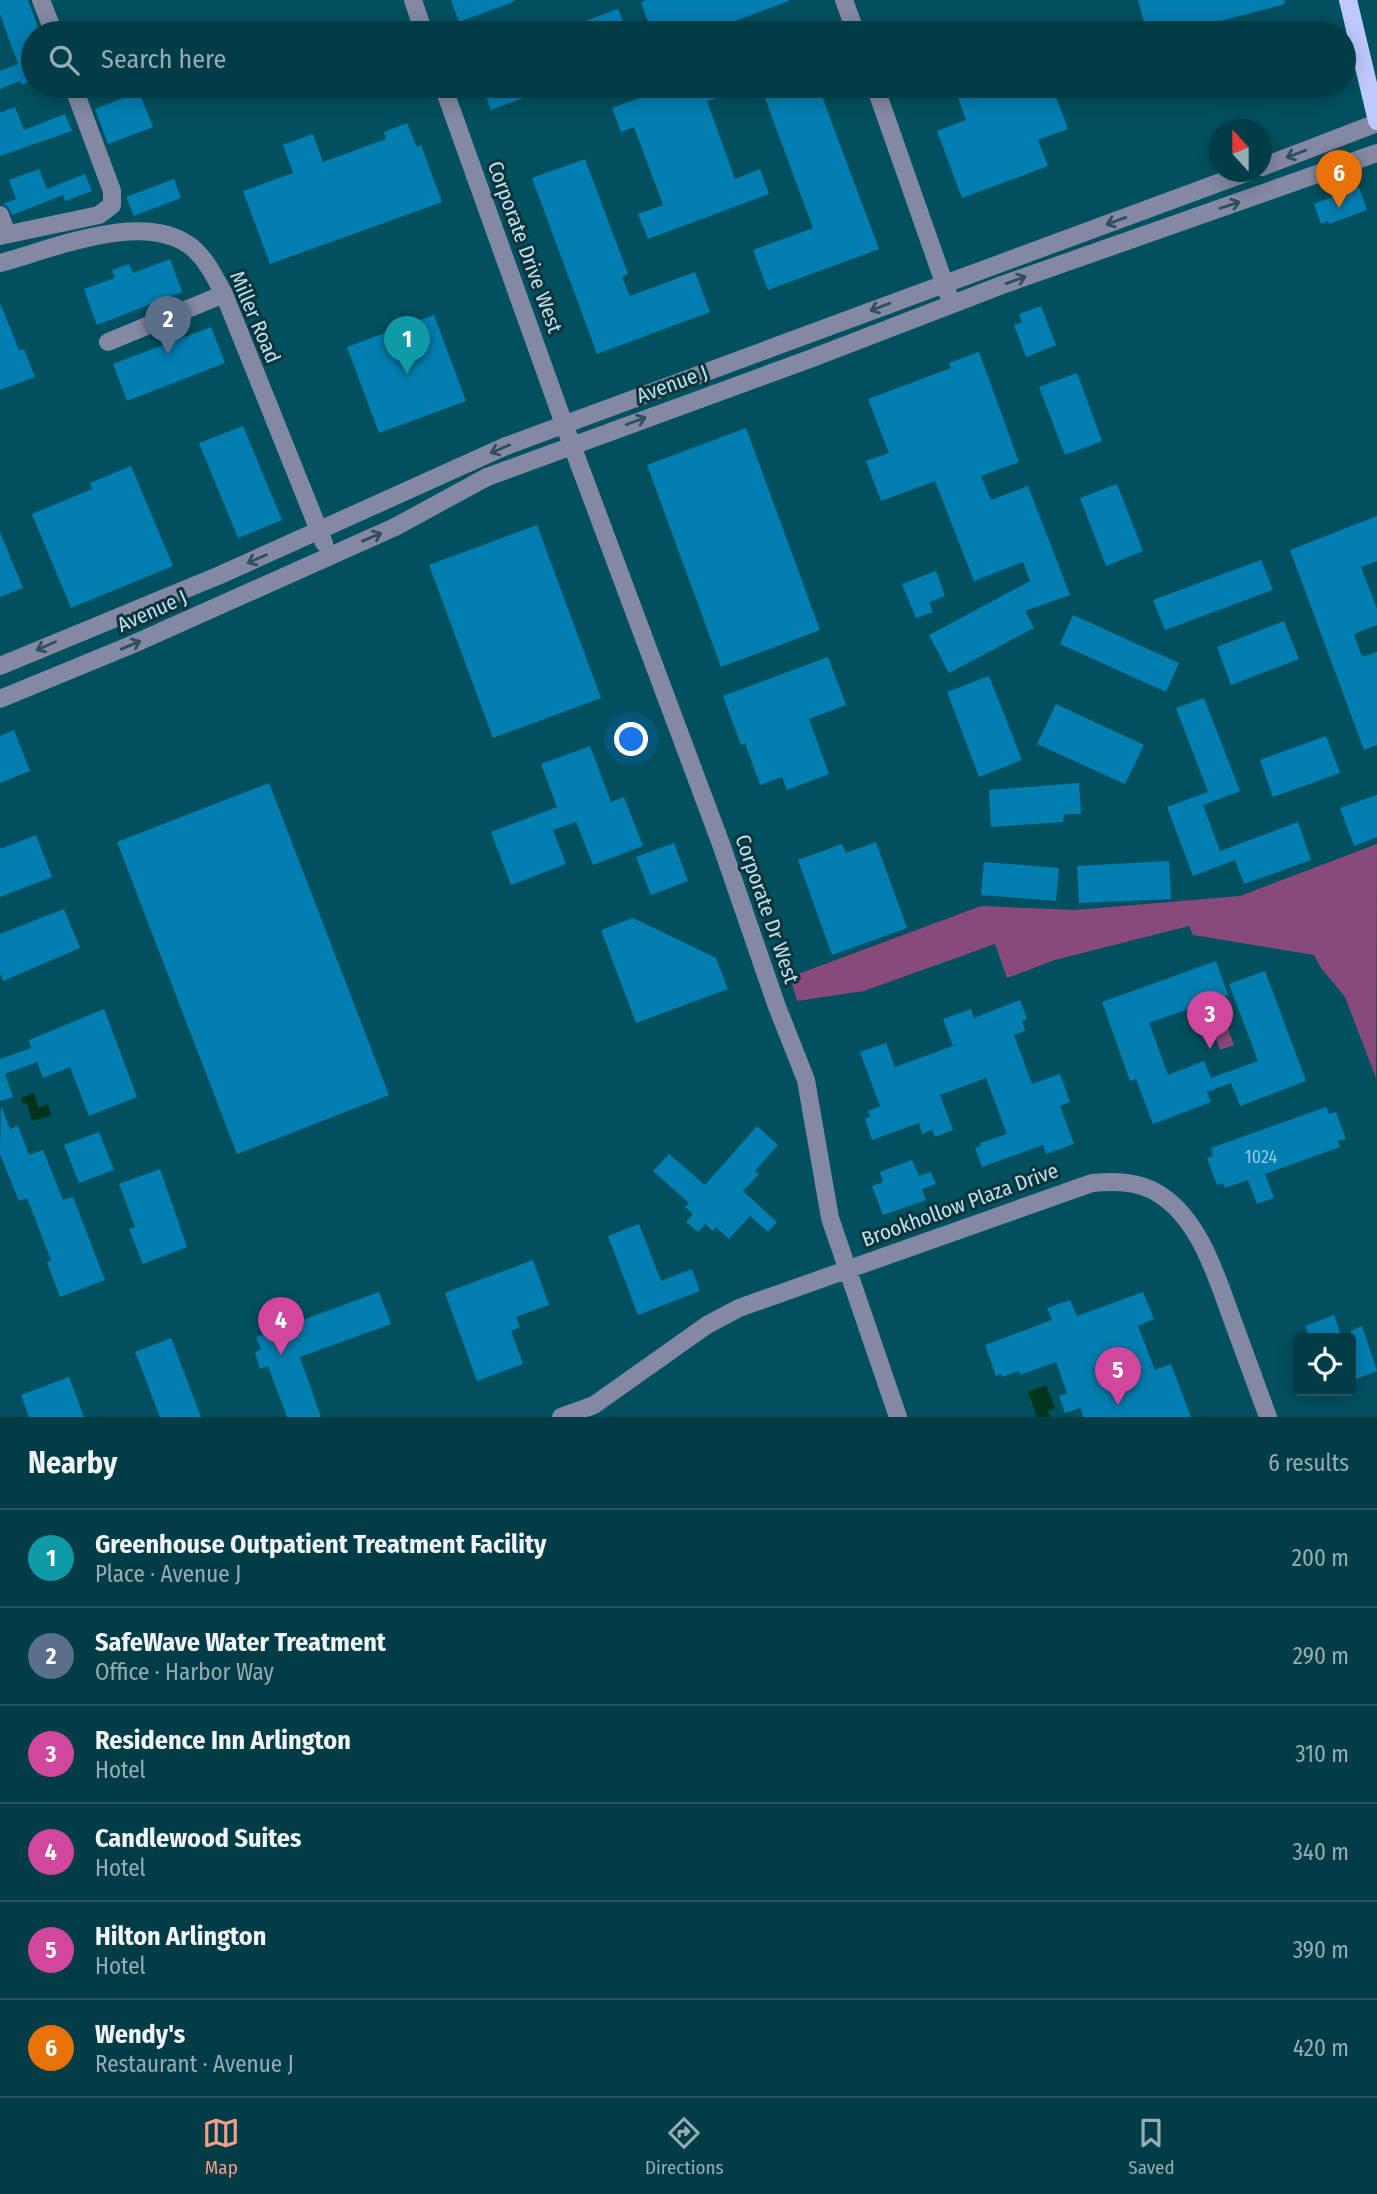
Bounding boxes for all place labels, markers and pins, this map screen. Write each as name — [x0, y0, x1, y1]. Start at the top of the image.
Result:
pin: 6 — [1316, 150, 1362, 208]
pin: 2 — [145, 296, 191, 354]
pin: 1 — [384, 316, 430, 374]
pin: 3 — [1187, 991, 1233, 1049]
pin: 4 — [258, 1297, 304, 1355]
pin: 5 — [1095, 1347, 1141, 1405]

